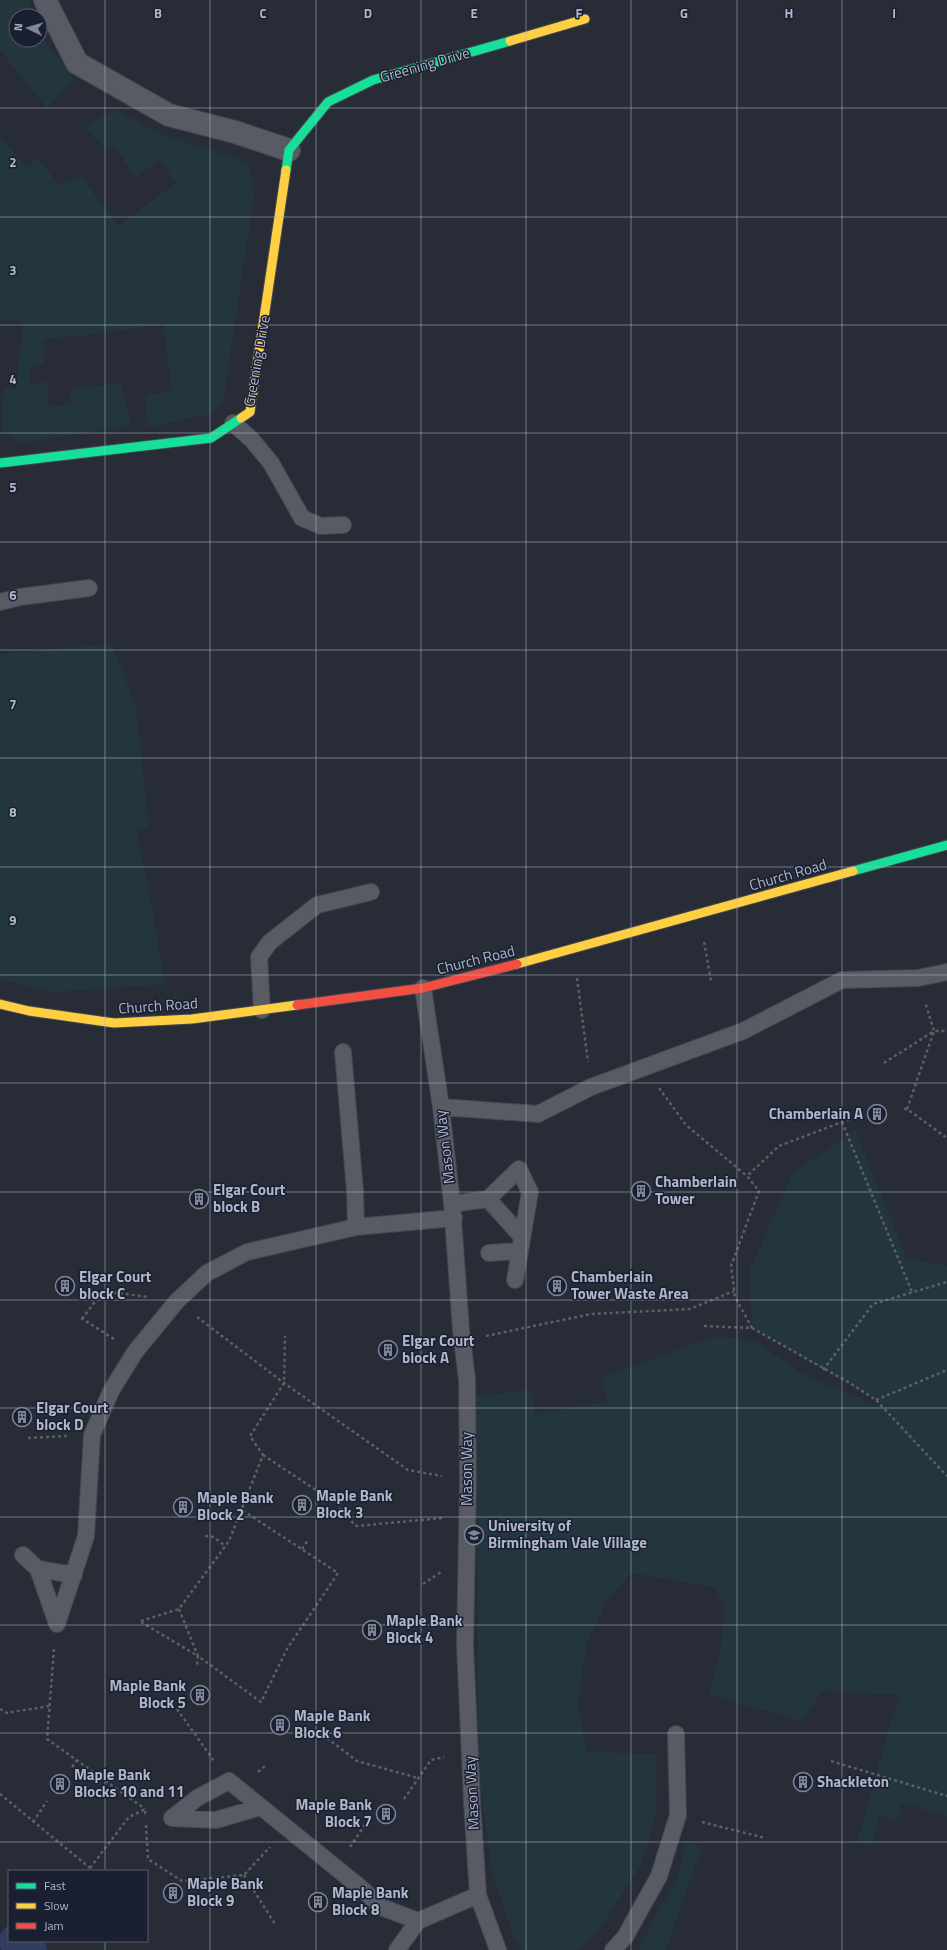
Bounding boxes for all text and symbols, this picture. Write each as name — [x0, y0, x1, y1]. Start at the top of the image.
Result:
text: B — [154, 3, 162, 23]
text: C — [259, 3, 267, 23]
text: D — [364, 3, 372, 23]
text: E — [470, 3, 478, 23]
text: F — [576, 3, 583, 23]
text: G — [680, 3, 688, 23]
text: H — [785, 3, 793, 23]
text: I — [892, 3, 896, 23]
north arrow — [8, 8, 48, 48]
text: N — [10, 23, 26, 32]
street label: Greening Drive — [377, 41, 473, 88]
text: 2 — [9, 152, 17, 172]
text: 3 — [9, 260, 17, 280]
street label: Greening Drive — [237, 313, 276, 409]
text: 4 — [9, 369, 17, 389]
text: 5 — [9, 477, 17, 497]
text: 6 — [9, 585, 17, 605]
text: 7 — [9, 694, 17, 714]
text: 8 — [9, 802, 17, 822]
street label: Church Road — [746, 852, 829, 897]
text: 9 — [9, 910, 17, 930]
street label: Church Road — [434, 939, 517, 980]
street label: Church Road — [117, 991, 198, 1020]
place label: Chamberlain A — [769, 1102, 863, 1125]
building icon: Chamberlain A — [866, 1103, 888, 1125]
street label: Mason Way — [429, 1109, 460, 1185]
place label: Chamberlain Tower — [655, 1170, 737, 1210]
place label: Elgar Court block B — [213, 1178, 286, 1218]
building icon: Chamberlain Tower — [630, 1180, 652, 1202]
building icon: Elgar Court block B — [188, 1188, 210, 1210]
place label: Elgar Court block C — [79, 1265, 152, 1305]
place label: Chamberlain Tower Waste Area — [571, 1265, 689, 1305]
building icon: Elgar Court block C — [54, 1275, 76, 1297]
building icon: Chamberlain Tower Waste Area — [546, 1275, 568, 1297]
place label: Elgar Court block A — [402, 1329, 475, 1369]
building icon: Elgar Court block A — [377, 1339, 399, 1361]
place label: Elgar Court block D — [36, 1396, 109, 1436]
building icon: Elgar Court block D — [11, 1406, 33, 1428]
street label: Mason Way — [455, 1432, 478, 1506]
place label: Maple Bank Block 3 — [316, 1484, 393, 1524]
place label: Maple Bank Block 2 — [197, 1486, 274, 1526]
building icon: Maple Bank Block 3 — [291, 1494, 313, 1516]
building icon: Maple Bank Block 2 — [172, 1496, 194, 1518]
place label: University of Birmingham Vale Village — [488, 1514, 647, 1554]
school or university icon: University of Birmingham Vale Village — [463, 1524, 485, 1546]
place label: Maple Bank Block 4 — [386, 1609, 463, 1649]
building icon: Maple Bank Block 4 — [361, 1619, 383, 1641]
place label: Maple Bank Block 5 — [109, 1674, 186, 1714]
building icon: Maple Bank Block 5 — [189, 1684, 211, 1706]
place label: Maple Bank Block 6 — [294, 1704, 371, 1744]
building icon: Maple Bank Block 6 — [269, 1714, 291, 1736]
street label: Mason Way — [458, 1755, 485, 1831]
place label: Maple Bank Blocks 10 and 11 — [74, 1763, 184, 1803]
place label: Shackleton — [817, 1770, 889, 1793]
building icon: Shackleton — [792, 1771, 814, 1793]
building icon: Maple Bank Blocks 10 and 11 — [49, 1773, 71, 1795]
place label: Maple Bank Block 7 — [295, 1793, 372, 1833]
building icon: Maple Bank Block 7 — [375, 1803, 397, 1825]
legend — [8, 1870, 148, 1942]
place label: Maple Bank Block 9 — [187, 1872, 264, 1912]
text: Fast — [44, 1876, 67, 1895]
place label: Maple Bank Block 8 — [332, 1881, 409, 1921]
building icon: Maple Bank Block 9 — [162, 1882, 184, 1904]
building icon: Maple Bank Block 8 — [307, 1891, 329, 1913]
text: Slow — [44, 1896, 69, 1915]
text: Jam — [44, 1916, 64, 1935]

